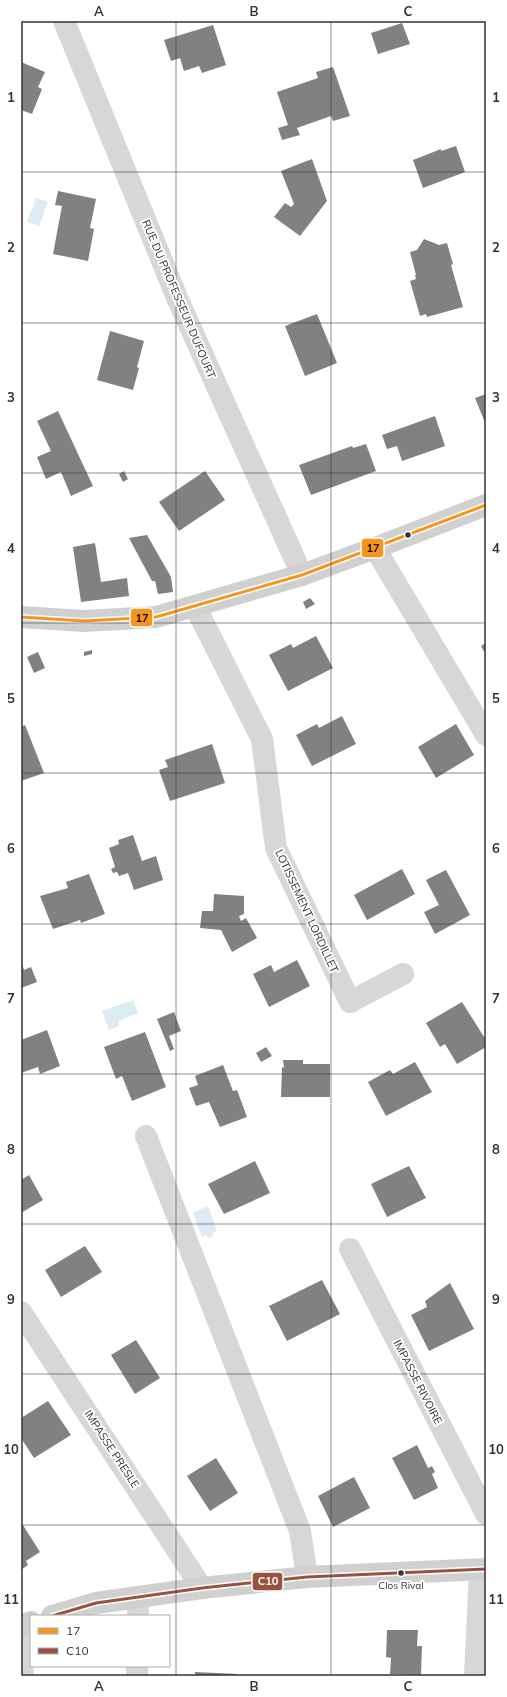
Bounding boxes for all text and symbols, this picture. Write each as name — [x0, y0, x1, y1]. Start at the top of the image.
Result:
text: A — [94, 3, 104, 19]
text: B — [250, 3, 259, 19]
text: C — [404, 3, 413, 19]
text: 1 — [7, 89, 15, 105]
text: 1 — [492, 89, 500, 105]
street label: RUE DU PROFESSEUR DUFOURT — [139, 217, 219, 381]
text: 2 — [7, 239, 15, 255]
text: 2 — [492, 239, 500, 255]
text: 3 — [7, 389, 15, 405]
text: 3 — [492, 389, 500, 405]
unlabelled marker — [403, 530, 413, 540]
line badge: 17 — [361, 538, 384, 558]
text: 4 — [7, 540, 15, 556]
text: 4 — [492, 540, 500, 556]
text: 17 — [366, 541, 380, 555]
line badge: 17 — [130, 608, 153, 627]
text: 17 — [135, 611, 149, 625]
text: 5 — [7, 690, 15, 706]
text: 5 — [492, 690, 500, 706]
text: 6 — [7, 840, 15, 856]
text: 6 — [492, 840, 500, 856]
street label: LOTISSEMENT LORDILLET — [272, 847, 342, 975]
text: 7 — [7, 990, 15, 1006]
text: 7 — [492, 990, 500, 1006]
text: 8 — [7, 1141, 15, 1157]
text: 8 — [492, 1141, 500, 1157]
text: 9 — [7, 1291, 15, 1307]
text: 9 — [492, 1291, 500, 1307]
street label: IMPASSE RIVOIRE — [391, 1337, 445, 1427]
street label: IMPASSE PRESLE — [82, 1407, 142, 1491]
text: 10 — [3, 1441, 19, 1457]
text: 10 — [488, 1441, 504, 1457]
marker: Clos Rival — [396, 1568, 406, 1578]
line badge: C10 — [252, 1572, 283, 1591]
text: C10 — [258, 1574, 279, 1588]
place label: Clos Rival — [378, 1579, 424, 1592]
text: 11 — [3, 1591, 19, 1607]
text: 11 — [488, 1591, 504, 1607]
legend — [30, 1615, 170, 1667]
text: 17 — [66, 1623, 80, 1638]
text: C10 — [66, 1643, 89, 1658]
text: A — [94, 1678, 104, 1694]
text: B — [250, 1678, 259, 1694]
text: C — [404, 1678, 413, 1694]

